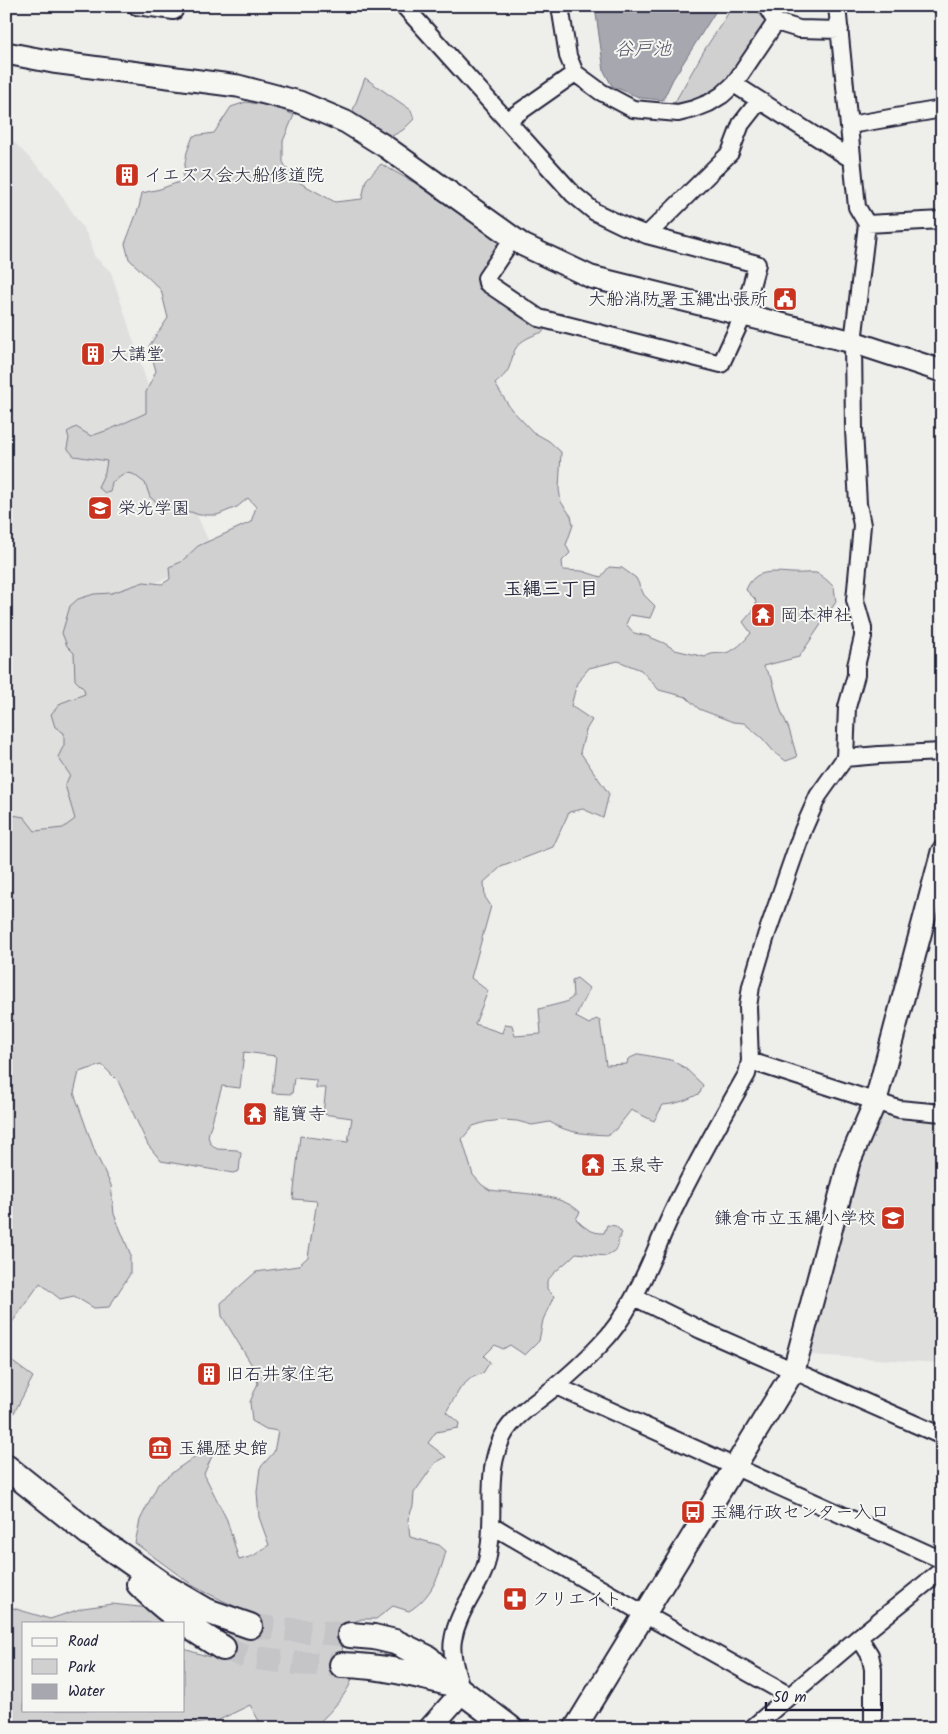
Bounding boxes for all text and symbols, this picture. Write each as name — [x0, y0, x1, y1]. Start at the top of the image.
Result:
water label: 谷戸池 — [614, 35, 672, 65]
building icon: イエズス会大船修道院 — [114, 162, 140, 188]
place label: イエズス会大船修道院 — [144, 162, 324, 191]
place label: 大船消防署玉縄出張所 — [588, 286, 768, 315]
public building icon: 大船消防署玉縄出張所 — [772, 286, 798, 312]
building icon: 大講堂 — [80, 341, 106, 367]
place label: 大講堂 — [110, 341, 164, 370]
school or university icon: 栄光学園 — [87, 495, 113, 521]
place label: 栄光学園 — [118, 495, 190, 524]
district label: 玉縄三丁目 — [503, 575, 599, 605]
temple icon: 岡本神社 — [750, 602, 776, 628]
place label: 岡本神社 — [780, 602, 852, 631]
temple icon: 龍寶寺 — [242, 1101, 268, 1127]
place label: 龍寶寺 — [272, 1101, 326, 1130]
temple icon: 玉泉寺 — [580, 1152, 606, 1178]
place label: 玉泉寺 — [610, 1152, 664, 1181]
place label: 鎌倉市立玉縄小学校 — [714, 1205, 876, 1234]
school or university icon: 鎌倉市立玉縄小学校 — [880, 1205, 906, 1231]
building icon: 旧石井家住宅 — [196, 1361, 222, 1387]
place label: 旧石井家住宅 — [226, 1361, 334, 1390]
museum icon: 玉縄歴史館 — [147, 1435, 173, 1461]
place label: 玉縄歴史館 — [178, 1435, 268, 1464]
bus stop icon: 玉縄行政センター入口 — [680, 1499, 706, 1525]
place label: 玉縄行政センター入口 — [710, 1499, 889, 1528]
pharmacy icon: クリエイト — [502, 1586, 528, 1612]
place label: クリエイト — [532, 1586, 622, 1615]
legend — [22, 1622, 185, 1712]
text: Road — [68, 1630, 99, 1654]
text: Park — [68, 1656, 96, 1680]
scale bar — [766, 1679, 882, 1711]
text: Water — [68, 1680, 105, 1704]
text: 50 m — [773, 1686, 807, 1710]

